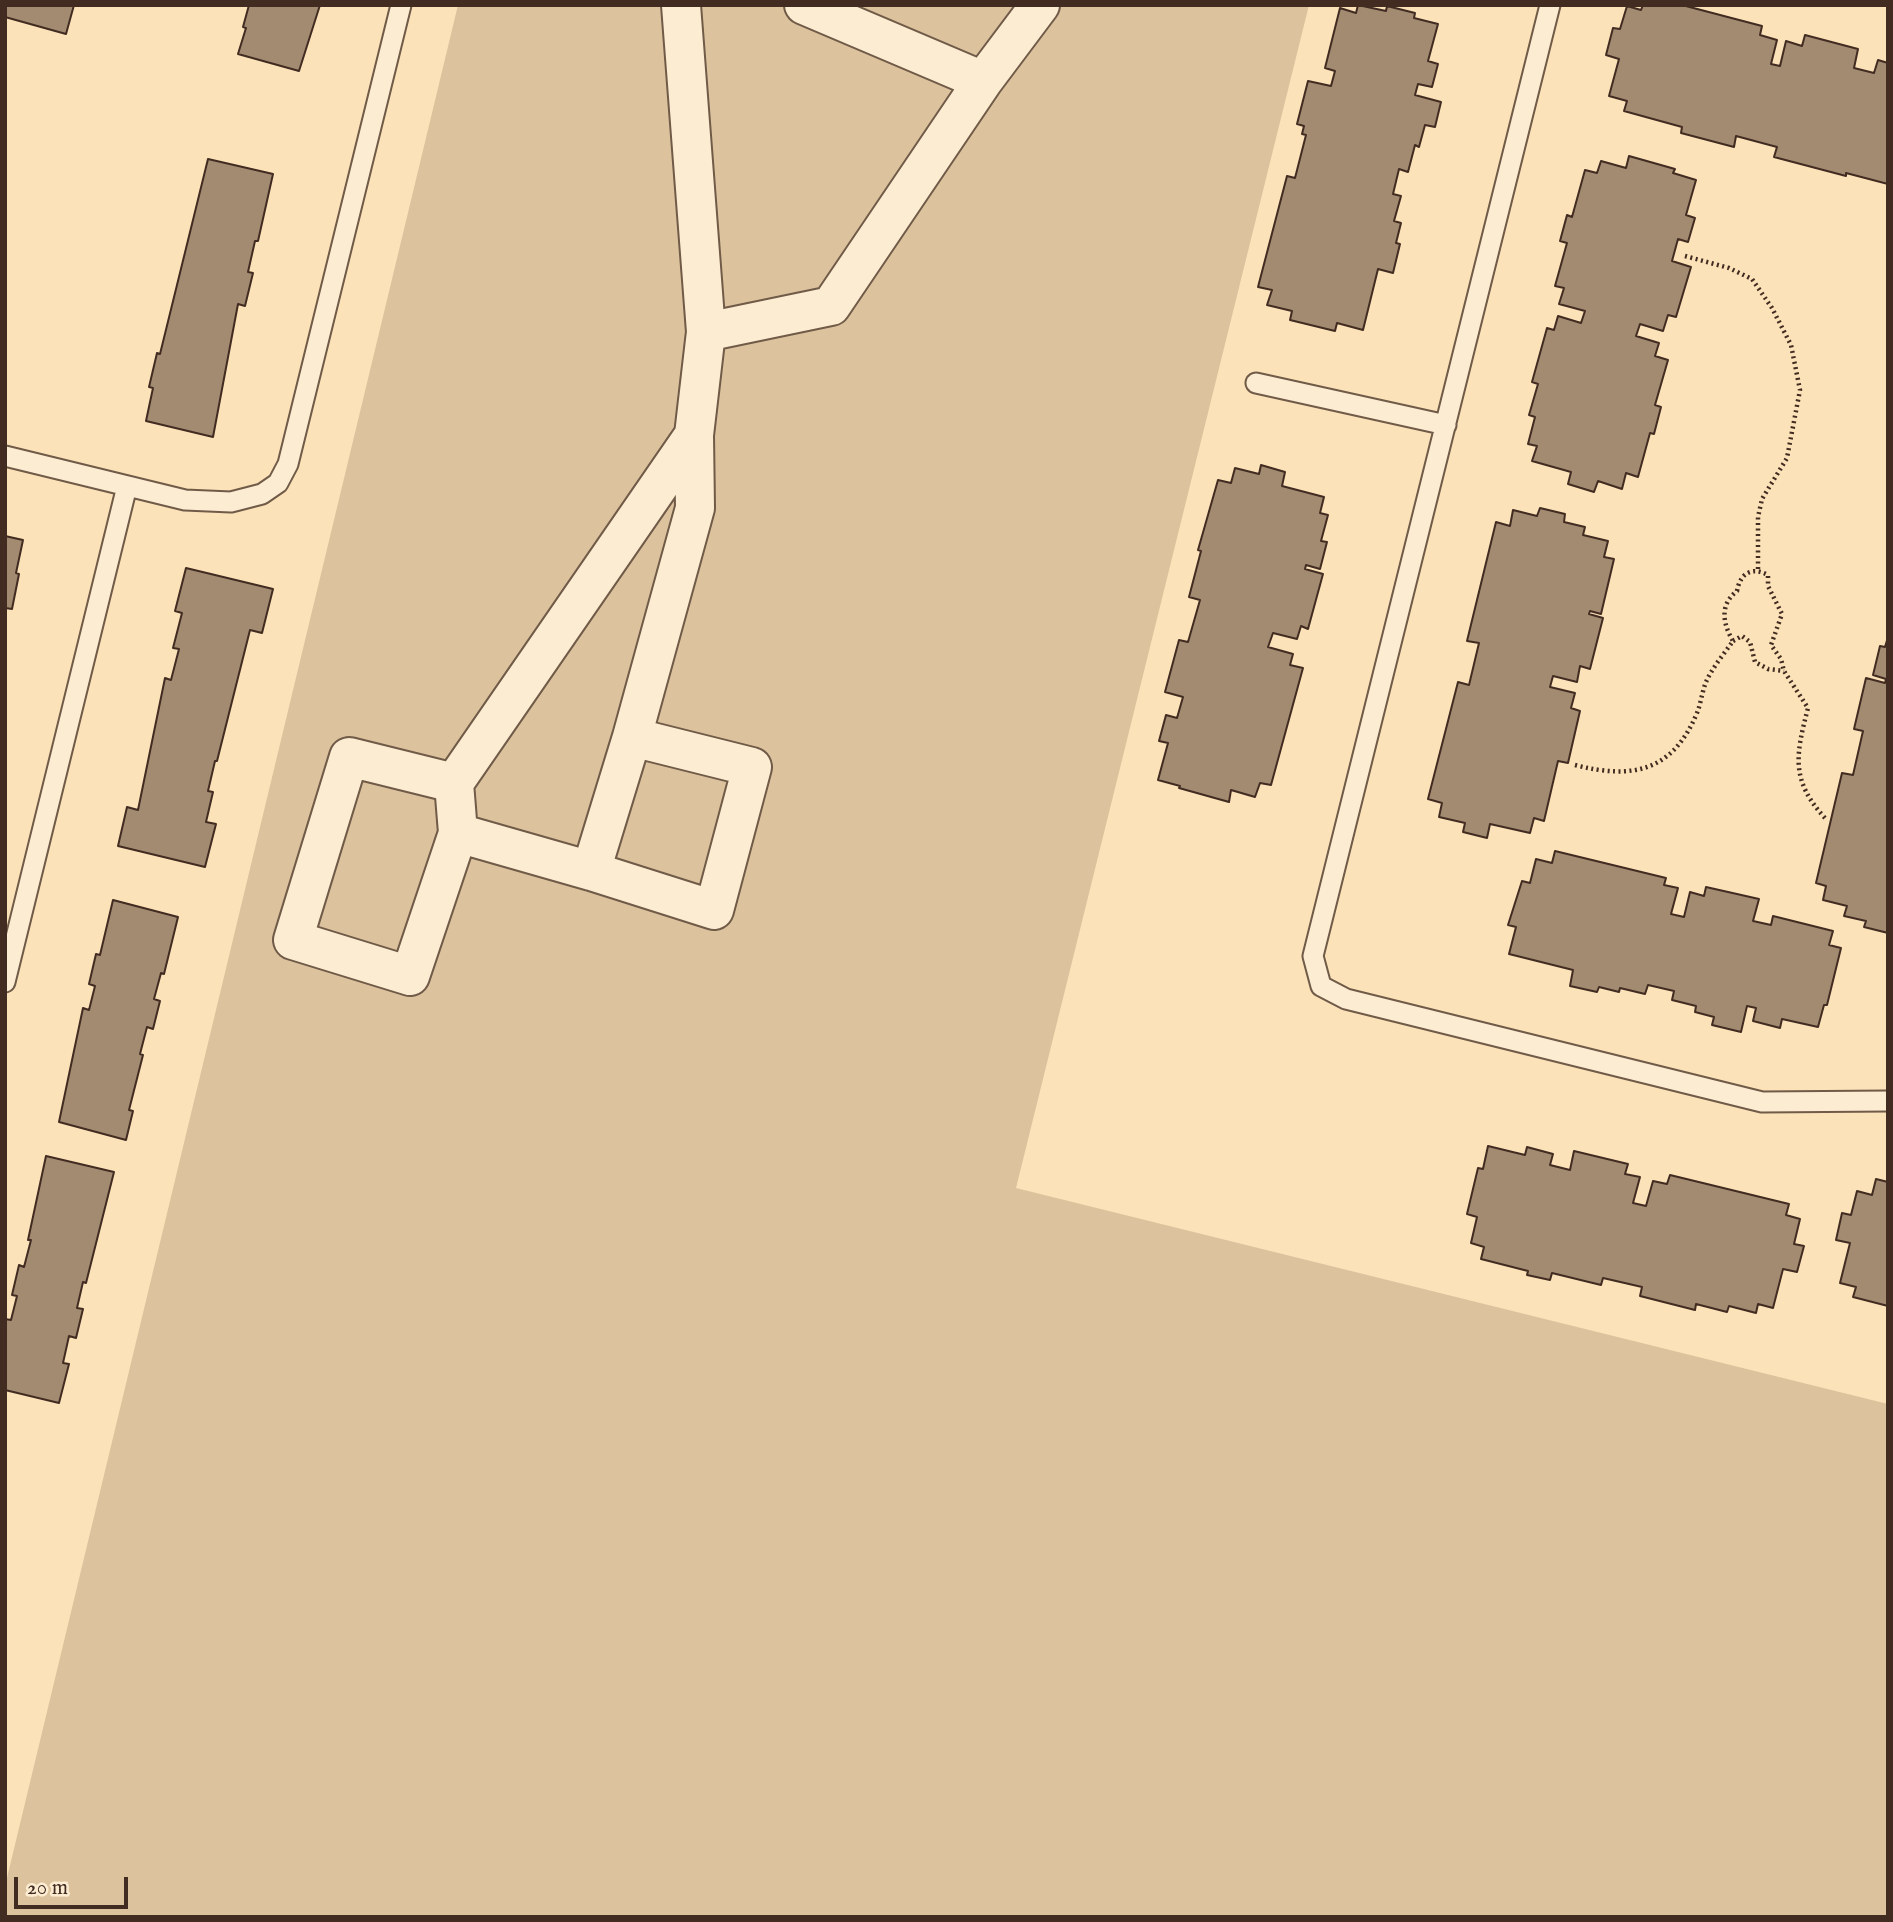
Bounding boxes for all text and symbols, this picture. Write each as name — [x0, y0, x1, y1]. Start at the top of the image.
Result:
scale bar — [18, 1862, 131, 1906]
text: 20 m — [27, 1875, 68, 1902]

